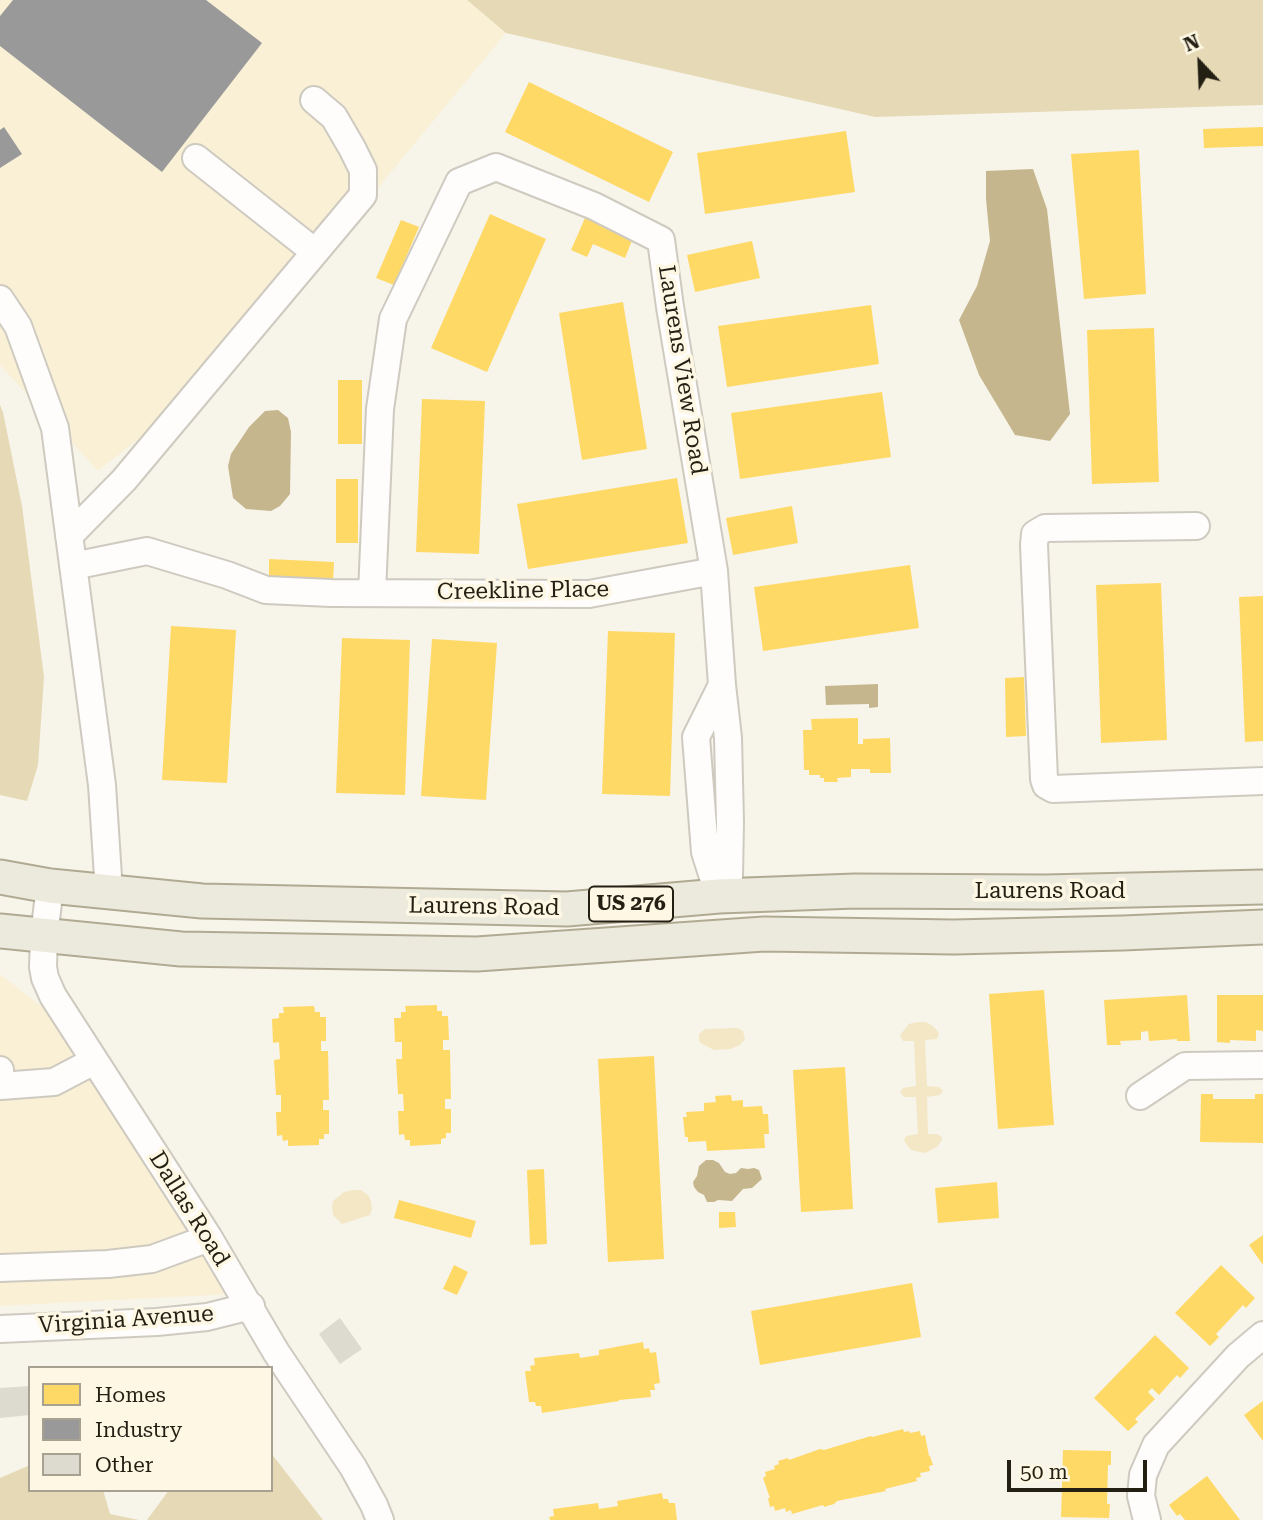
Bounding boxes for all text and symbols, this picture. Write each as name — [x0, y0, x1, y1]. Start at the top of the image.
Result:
north arrow — [1165, 28, 1235, 98]
text: N — [1180, 30, 1203, 57]
street label: Laurens View Road — [652, 263, 712, 477]
street label: Creekline Place — [437, 576, 609, 606]
street label: Laurens Road — [974, 877, 1126, 905]
road number: US 276 — [589, 886, 673, 922]
street label: Laurens Road — [408, 892, 560, 922]
street label: Dallas Road — [143, 1146, 235, 1272]
street label: Virginia Avenue — [37, 1300, 215, 1340]
legend — [28, 1366, 273, 1492]
text: Homes — [95, 1383, 166, 1407]
text: Industry — [95, 1418, 182, 1442]
scale bar — [1011, 1446, 1151, 1490]
text: Other — [95, 1453, 153, 1477]
text: 50 m — [1020, 1460, 1068, 1484]

